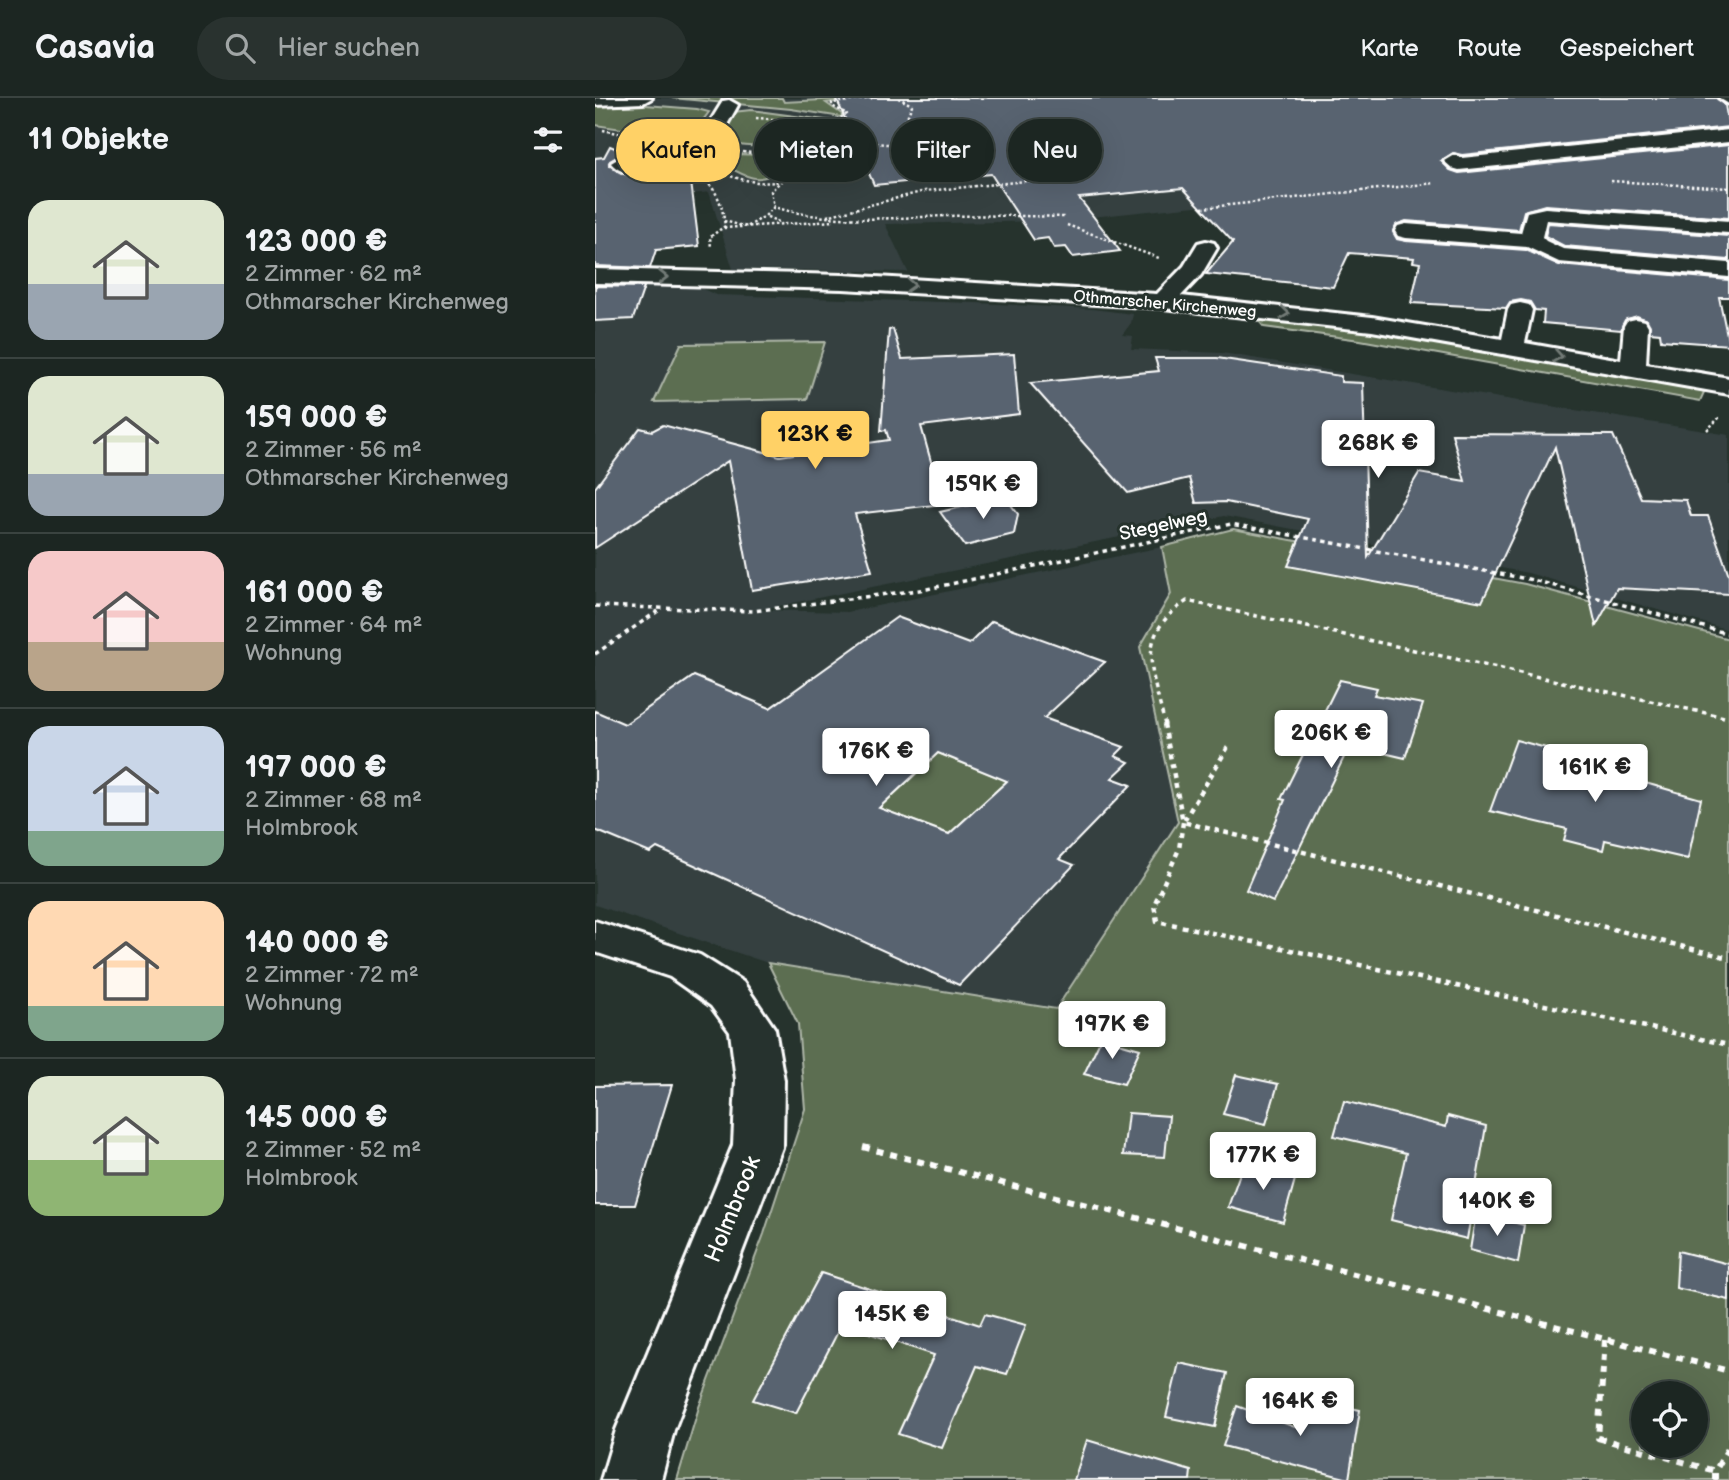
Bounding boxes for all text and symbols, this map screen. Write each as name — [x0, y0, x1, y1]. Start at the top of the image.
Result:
search box — [197, 17, 687, 80]
text: Casavia — [35, 28, 155, 68]
icon: search — [221, 29, 259, 67]
text: Hier suchen — [277, 33, 420, 64]
text: Karte — [1360, 34, 1419, 63]
text: Route — [1457, 34, 1522, 63]
text: Gespeichert — [1560, 34, 1694, 63]
chip: Kaufen — [616, 119, 740, 182]
chip: Mieten — [754, 119, 877, 182]
chip: Filter — [891, 119, 994, 182]
chip: Neu — [1008, 119, 1102, 182]
icon: filters — [529, 121, 567, 159]
text: 11 Objekte — [28, 122, 169, 158]
text: 123 000 € — [245, 224, 387, 260]
icon: home — [84, 228, 168, 312]
text: 2 Zimmer · 62 m² — [245, 260, 422, 288]
one-way arrow — [658, 269, 669, 284]
one-way arrow — [906, 277, 917, 292]
street label: Othmarscher Kirchenweg — [1073, 287, 1257, 322]
text: Othmarscher Kirchenweg — [245, 288, 509, 316]
one-way arrow — [1279, 306, 1290, 321]
one-way arrow — [1552, 348, 1564, 363]
text: 159 000 € — [245, 400, 387, 436]
icon: home — [84, 404, 168, 488]
pin: 123K € — [758, 412, 872, 471]
text: 123K € — [777, 420, 853, 448]
pin: 268K € — [1321, 420, 1435, 480]
text: 268K € — [1338, 429, 1418, 457]
text: 2 Zimmer · 56 m² — [245, 436, 422, 464]
pin: 159K € — [926, 462, 1040, 521]
text: Othmarscher Kirchenweg — [245, 464, 509, 492]
text: 159K € — [945, 470, 1021, 498]
street label: Stegelweg — [1117, 505, 1209, 546]
text: 161 000 € — [245, 575, 383, 611]
icon: home — [84, 579, 168, 663]
text: 2 Zimmer · 64 m² — [245, 611, 423, 639]
text: Wohnung — [245, 639, 342, 667]
pin: 206K € — [1274, 710, 1388, 770]
text: 206K € — [1291, 719, 1371, 747]
pin: 176K € — [819, 728, 933, 788]
text: 176K € — [838, 737, 914, 765]
pin: 161K € — [1538, 744, 1652, 804]
text: 197 000 € — [245, 750, 387, 786]
text: 161K € — [1559, 753, 1631, 781]
icon: home — [84, 754, 168, 838]
text: 2 Zimmer · 68 m² — [245, 786, 422, 814]
text: Holmbrook — [245, 814, 357, 842]
text: 140 000 € — [245, 925, 389, 961]
icon: home — [84, 929, 168, 1013]
text: 2 Zimmer · 72 m² — [245, 961, 419, 989]
text: Wohnung — [245, 989, 342, 1017]
pin: 197K € — [1055, 1002, 1169, 1061]
text: 197K € — [1074, 1010, 1150, 1038]
text: 145 000 € — [245, 1100, 388, 1136]
icon: home — [84, 1104, 168, 1188]
pin: 177K € — [1206, 1132, 1320, 1192]
text: 2 Zimmer · 52 m² — [245, 1136, 421, 1164]
text: 177K € — [1226, 1141, 1300, 1169]
street label: Holmbrook — [699, 1151, 767, 1267]
text: Holmbrook — [245, 1164, 357, 1192]
pin: 140K € — [1440, 1178, 1554, 1238]
text: 140K € — [1459, 1187, 1535, 1215]
pin: 145K € — [835, 1292, 949, 1351]
text: 145K € — [854, 1300, 930, 1328]
pin: 164K € — [1243, 1378, 1357, 1438]
map controls — [1631, 1381, 1708, 1458]
button: locate — [1631, 1381, 1708, 1458]
text: 164K € — [1262, 1387, 1338, 1415]

